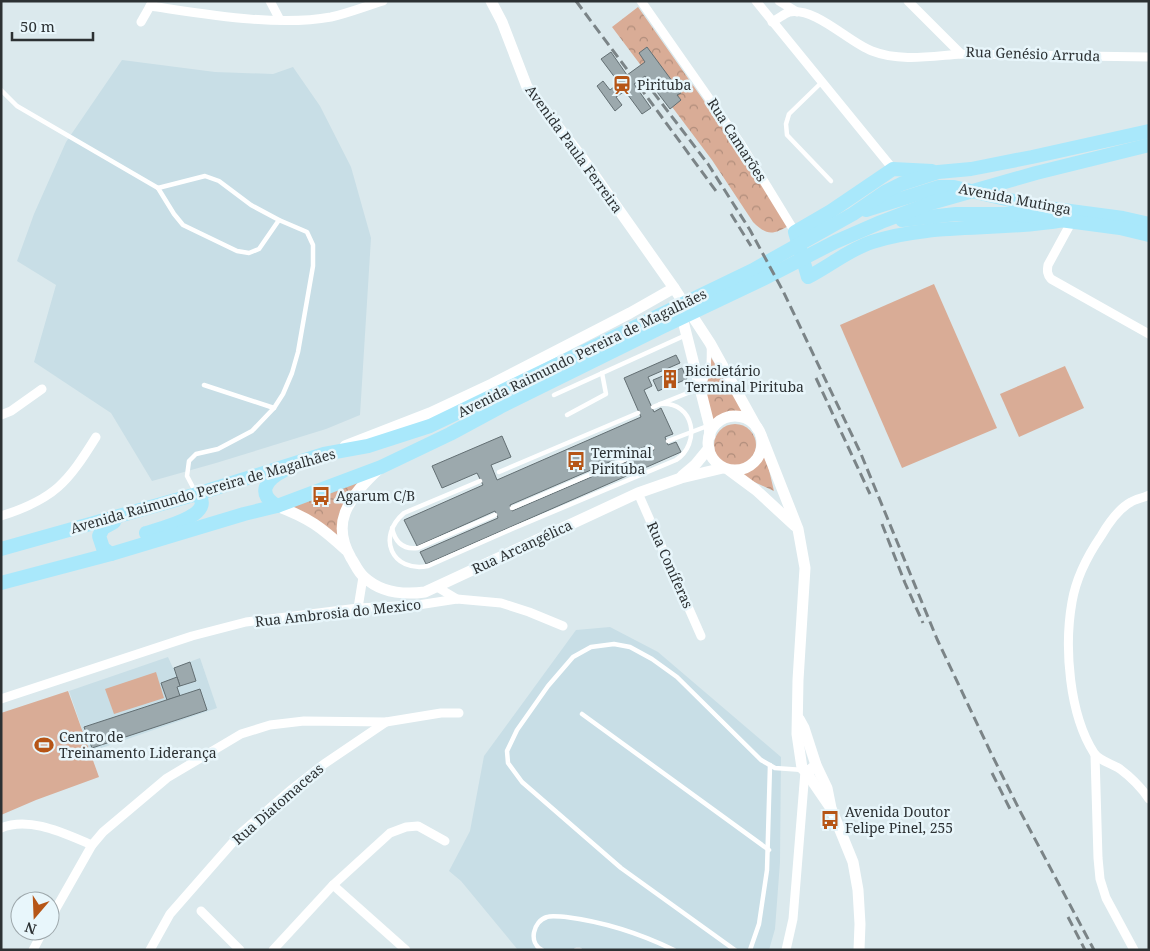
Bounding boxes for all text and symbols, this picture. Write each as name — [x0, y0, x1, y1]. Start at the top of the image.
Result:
scale bar — [12, 10, 94, 42]
text: 50 m — [20, 16, 55, 36]
street label: Rua Genésio Arruda — [965, 42, 1101, 65]
station icon: Pirituba — [611, 74, 633, 96]
place label: Pirituba — [637, 75, 691, 94]
street label: Avenida Paula Ferreira — [521, 81, 627, 217]
street label: Rua Camarões — [703, 94, 771, 185]
street label: Avenida Mutinga — [957, 178, 1073, 219]
street label: Avenida Raimundo Pereira de Magalhães — [454, 284, 709, 421]
place label: Bicicletário Terminal Pirituba — [685, 361, 804, 396]
building icon: Bicicletário Terminal Pirituba — [659, 368, 681, 390]
place label: Terminal Pirituba — [591, 443, 653, 478]
street label: Avenida Raimundo Pereira de Magalhães — [68, 444, 338, 538]
bus stop icon: Terminal Pirituba — [565, 450, 587, 472]
bus stop icon: Agarum C/B — [310, 485, 332, 507]
place label: Agarum C/B — [336, 486, 415, 505]
street label: Rua Arcangélica — [469, 515, 575, 578]
street label: Rua Coníferas — [643, 518, 698, 611]
street label: Rua Ambrosia do Mexico — [254, 594, 422, 631]
place label: Centro de Treinamento Liderança — [59, 727, 217, 762]
sports icon: Centro de Treinamento Liderança — [33, 734, 55, 756]
street label: Rua Diatomaceas — [228, 759, 327, 848]
place label: Avenida Doutor Felipe Pinel, 255 — [845, 802, 953, 837]
bus stop icon: Avenida Doutor Felipe Pinel, 255 — [819, 809, 841, 831]
north arrow — [10, 891, 60, 941]
text: N — [22, 918, 39, 940]

